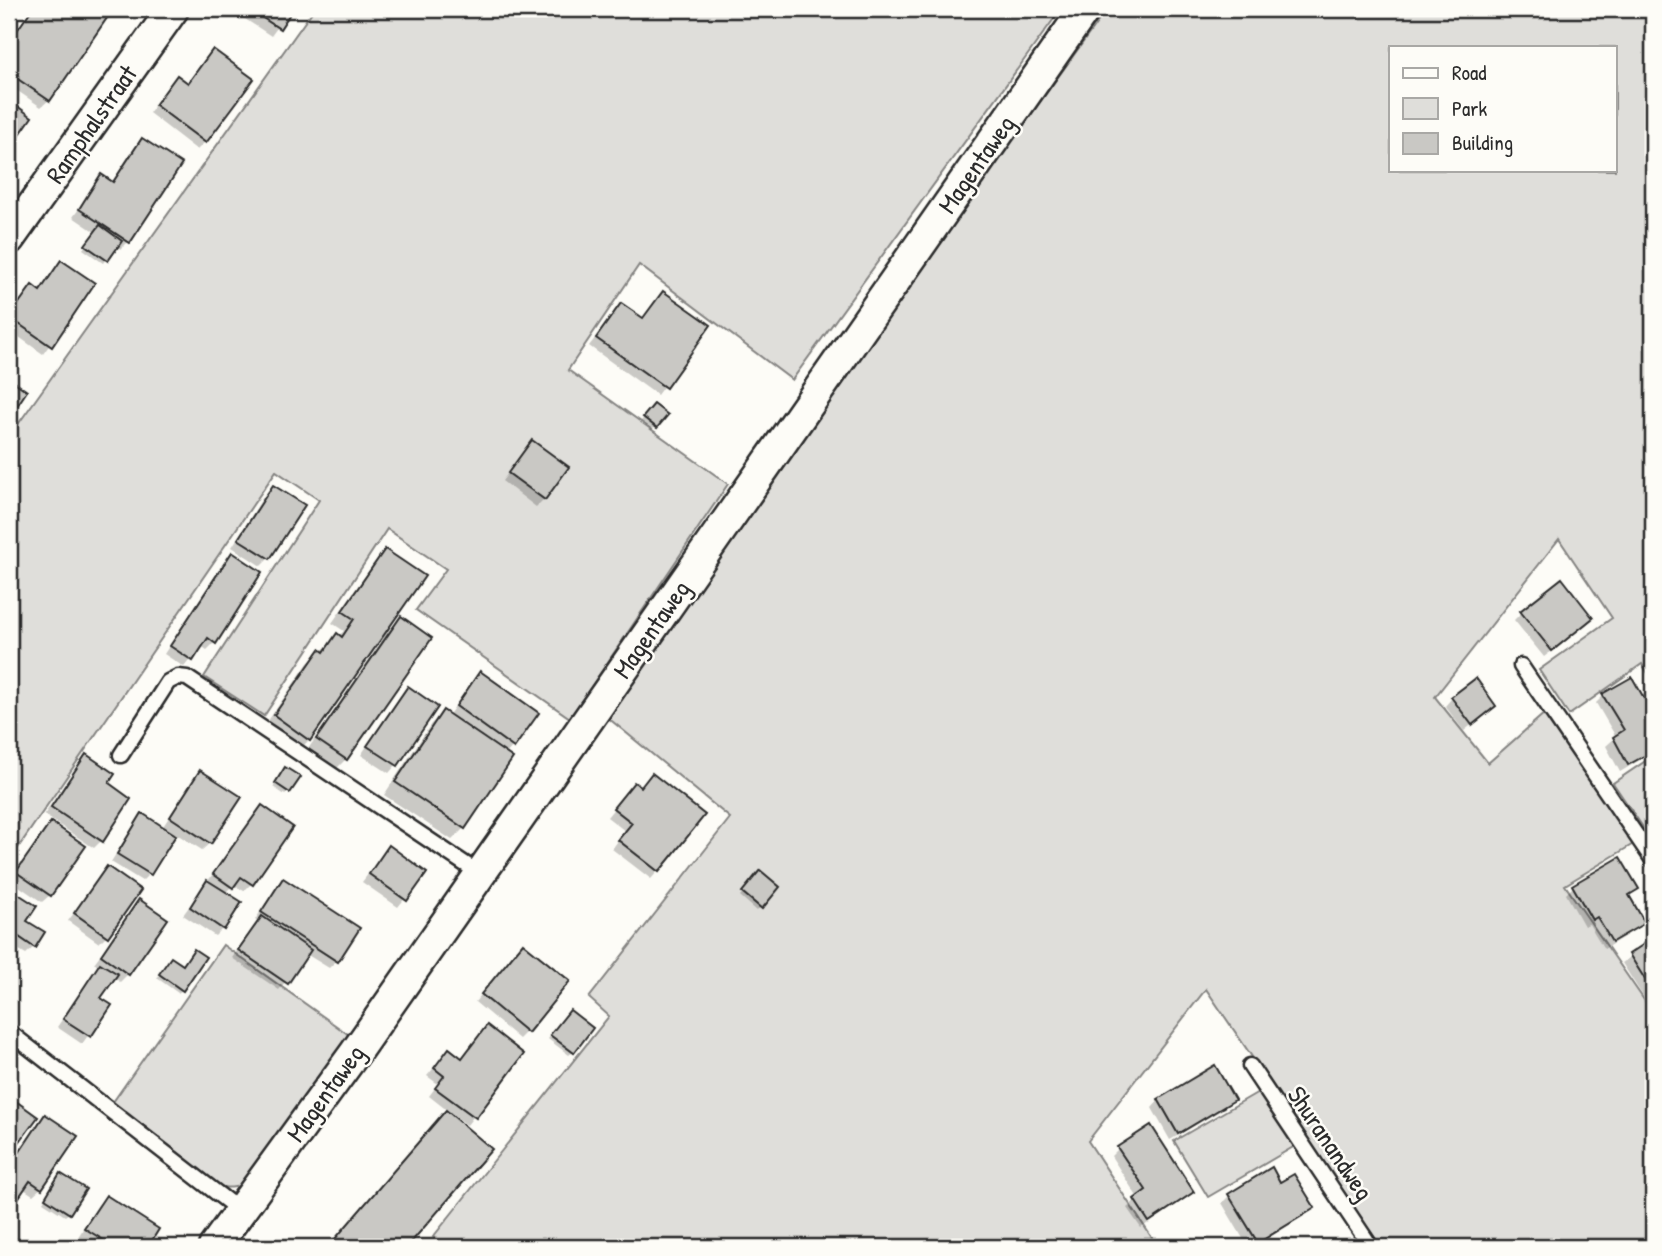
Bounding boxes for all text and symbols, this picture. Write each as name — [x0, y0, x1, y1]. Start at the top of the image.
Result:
legend — [1389, 46, 1616, 172]
street label: Ramphalstraat — [37, 57, 145, 190]
text: Road — [1452, 58, 1486, 87]
text: Park — [1452, 94, 1487, 123]
street label: Magentaweg — [929, 108, 1023, 220]
text: Building — [1452, 128, 1513, 157]
street label: Magentaweg — [604, 573, 698, 685]
street label: Magentaweg — [278, 1037, 372, 1149]
street label: Shuranandweg — [1280, 1079, 1382, 1207]

